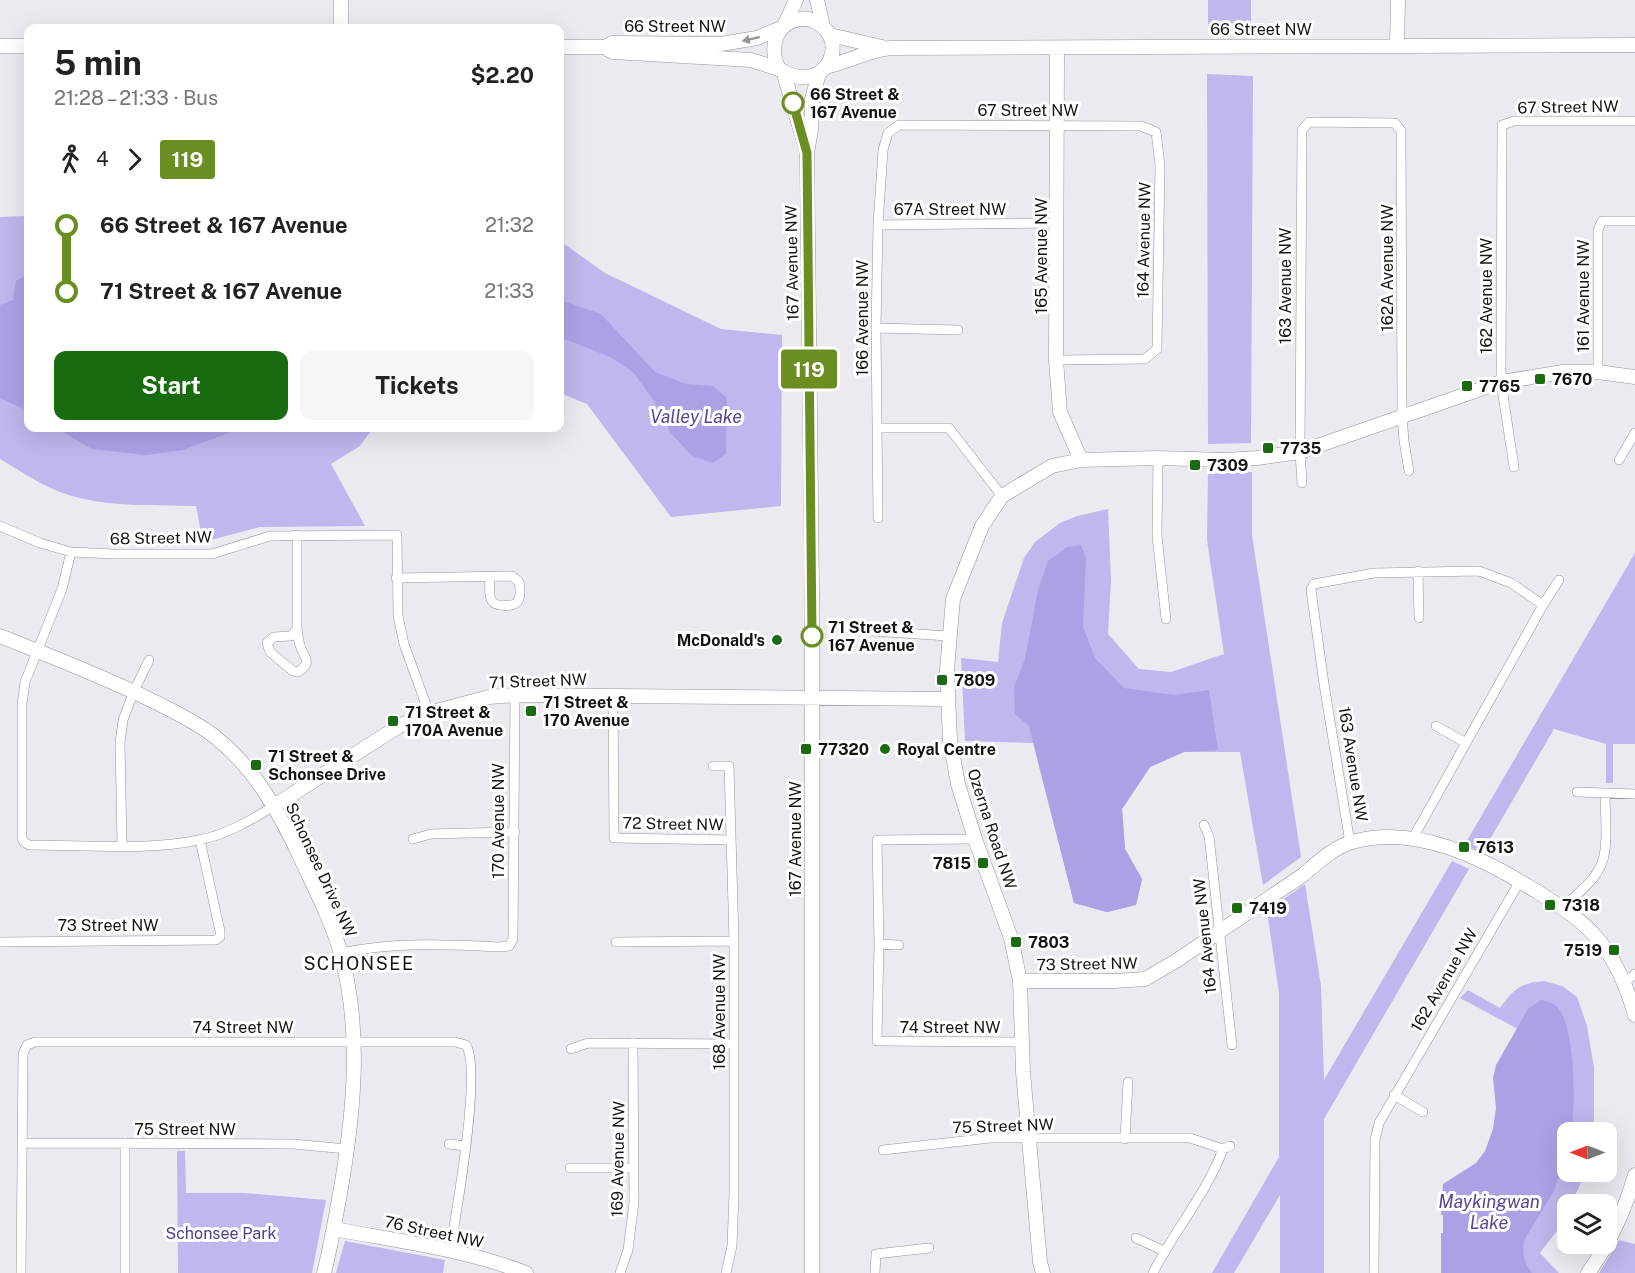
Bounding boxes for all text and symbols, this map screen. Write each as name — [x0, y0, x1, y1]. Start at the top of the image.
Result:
street label: 66 Street NW — [624, 17, 726, 36]
street label: 66 Street NW — [1210, 20, 1312, 39]
one-way arrow — [742, 34, 761, 44]
text: 5 min — [54, 44, 142, 82]
text: $2.20 — [471, 62, 534, 88]
place label: 66 Street & 167 Avenue — [810, 85, 900, 122]
text: 21:28 – 21:33 · Bus — [54, 86, 218, 110]
marker: 66 Street & 167 Avenue — [782, 92, 804, 114]
street label: 67 Street NW — [1517, 97, 1619, 117]
street label: 67 Street NW — [977, 101, 1079, 120]
icon: walk — [54, 143, 87, 176]
icon: forward — [118, 143, 151, 176]
text: 4 — [96, 147, 109, 171]
text: 119 — [172, 147, 203, 172]
street label: 164 Avenue NW — [1133, 182, 1155, 298]
street label: 165 Avenue NW — [1032, 198, 1051, 314]
street label: 67A Street NW — [894, 200, 1006, 219]
street label: 162A Avenue NW — [1378, 204, 1397, 332]
street label: 167 Avenue NW — [781, 205, 803, 321]
text: 66 Street & 167 Avenue — [100, 212, 348, 238]
text: 21:32 — [485, 213, 534, 237]
street label: 163 Avenue NW — [1276, 228, 1295, 344]
street label: 162 Avenue NW — [1477, 238, 1496, 354]
street label: 161 Avenue NW — [1574, 240, 1593, 352]
street label: 166 Avenue NW — [853, 260, 872, 376]
text: 71 Street & 167 Avenue — [100, 278, 342, 304]
text: 21:33 — [484, 279, 534, 303]
line badge: 119 — [774, 350, 844, 388]
button: Start — [54, 351, 288, 420]
button: Tickets — [300, 351, 534, 420]
text: 119 — [793, 357, 825, 382]
place label: 7670 — [1552, 370, 1592, 389]
marker: 7670 — [1533, 372, 1547, 386]
place label: 7765 — [1479, 377, 1521, 396]
marker: 7765 — [1460, 379, 1474, 393]
water label: Valley Lake — [650, 406, 742, 427]
place label: 7735 — [1280, 439, 1322, 458]
marker: 7735 — [1261, 441, 1275, 455]
place label: 7309 — [1207, 456, 1248, 475]
marker: 7309 — [1188, 458, 1202, 472]
street label: 68 Street NW — [110, 528, 212, 548]
place label: 71 Street & 167 Avenue — [828, 618, 915, 655]
marker: 71 Street & 167 Avenue — [801, 625, 823, 647]
place label: McDonald's — [677, 631, 765, 650]
marker: McDonald's — [770, 633, 784, 647]
street label: 71 Street NW — [489, 670, 587, 692]
place label: 7809 — [954, 671, 995, 690]
marker: 7809 — [935, 673, 949, 687]
place label: 71 Street & 170 Avenue — [543, 693, 630, 730]
place label: 71 Street & 170A Avenue — [405, 703, 503, 740]
marker: 71 Street & 170 Avenue — [524, 704, 538, 718]
street label: 163 Avenue NW — [1335, 705, 1371, 823]
marker: 71 Street & 170A Avenue — [386, 714, 400, 728]
place label: 77320 — [818, 740, 869, 759]
place label: Royal Centre — [897, 740, 996, 759]
marker: 77320 — [799, 742, 813, 756]
marker: Royal Centre — [878, 742, 892, 756]
place label: 71 Street & Schonsee Drive — [268, 747, 386, 784]
marker: 71 Street & Schonsee Drive — [249, 758, 263, 772]
street label: 170 Avenue NW — [489, 763, 508, 879]
street label: Ozerna Road NW — [964, 766, 1020, 892]
street label: 167 Avenue NW — [786, 781, 805, 897]
street label: Schonsee Drive NW — [282, 800, 360, 940]
street label: 72 Street NW — [622, 814, 724, 834]
place label: 7613 — [1476, 838, 1514, 857]
marker: 7613 — [1457, 840, 1471, 854]
place label: 7815 — [933, 854, 971, 873]
marker: 7815 — [976, 856, 990, 870]
street label: 164 Avenue NW — [1189, 877, 1221, 995]
place label: 7318 — [1562, 896, 1600, 915]
marker: 7318 — [1543, 898, 1557, 912]
place label: 7419 — [1249, 899, 1287, 918]
marker: 7419 — [1230, 901, 1244, 915]
street label: 73 Street NW — [57, 916, 159, 935]
street label: 162 Avenue NW — [1407, 925, 1481, 1035]
place label: 7803 — [1028, 933, 1069, 952]
marker: 7803 — [1009, 935, 1023, 949]
place label: 7519 — [1564, 941, 1602, 960]
marker: 7519 — [1607, 943, 1621, 957]
district label: SCHONSEE — [303, 953, 415, 974]
street label: 168 Avenue NW — [710, 954, 729, 1070]
street label: 73 Street NW — [1036, 954, 1138, 974]
street label: 74 Street NW — [192, 1018, 294, 1037]
street label: 74 Street NW — [899, 1018, 1001, 1037]
street label: 169 Avenue NW — [607, 1101, 629, 1217]
street label: 75 Street NW — [952, 1115, 1054, 1137]
street label: 75 Street NW — [134, 1120, 236, 1139]
north arrow — [1557, 1122, 1617, 1182]
map controls — [1557, 1122, 1617, 1254]
water label: Maykingwan Lake — [1438, 1191, 1540, 1233]
button: layers — [1557, 1194, 1617, 1254]
street label: 76 Street NW — [383, 1212, 485, 1252]
park label: Schonsee Park — [166, 1224, 276, 1243]

